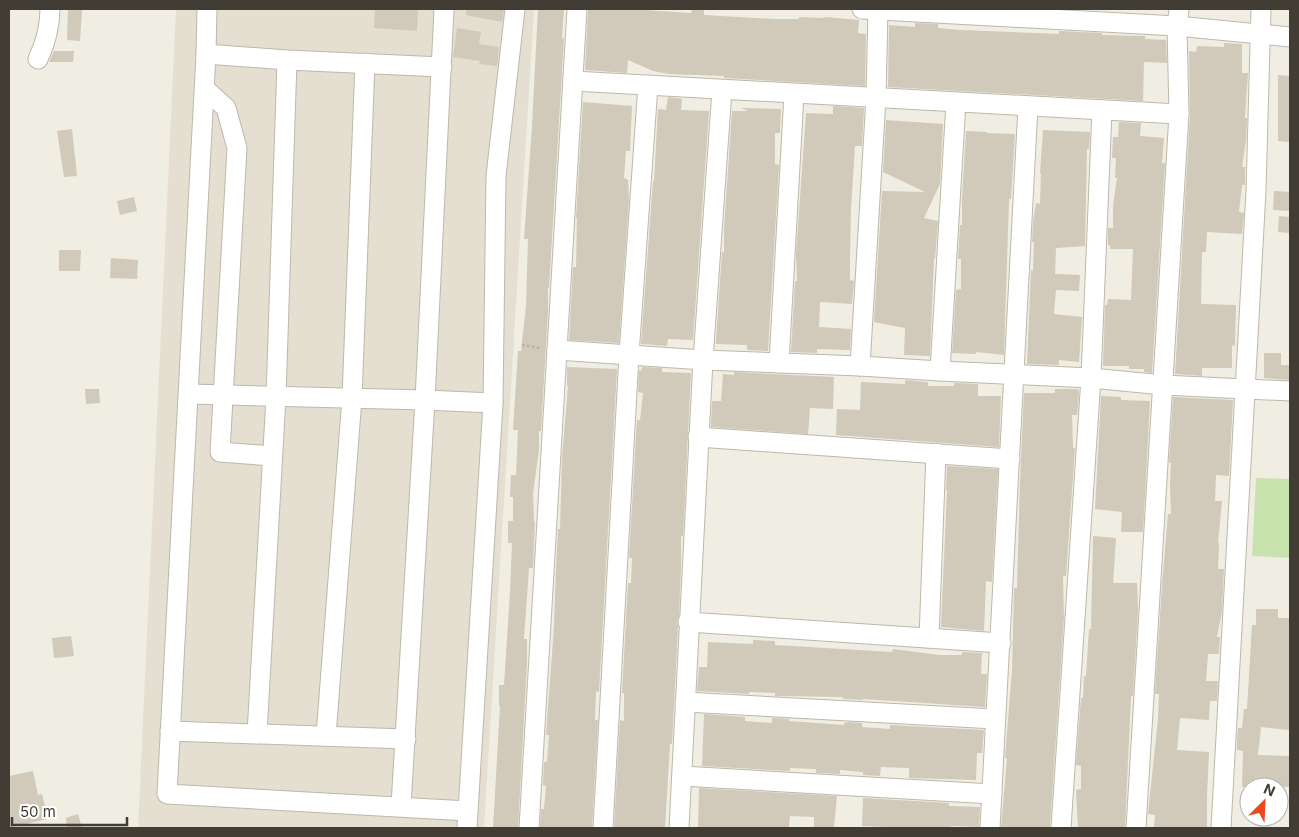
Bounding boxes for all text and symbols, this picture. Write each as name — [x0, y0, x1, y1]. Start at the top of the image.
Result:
north arrow — [1239, 777, 1289, 827]
text: N — [1261, 780, 1278, 800]
scale bar — [12, 794, 128, 826]
text: 50 m — [20, 802, 56, 821]

